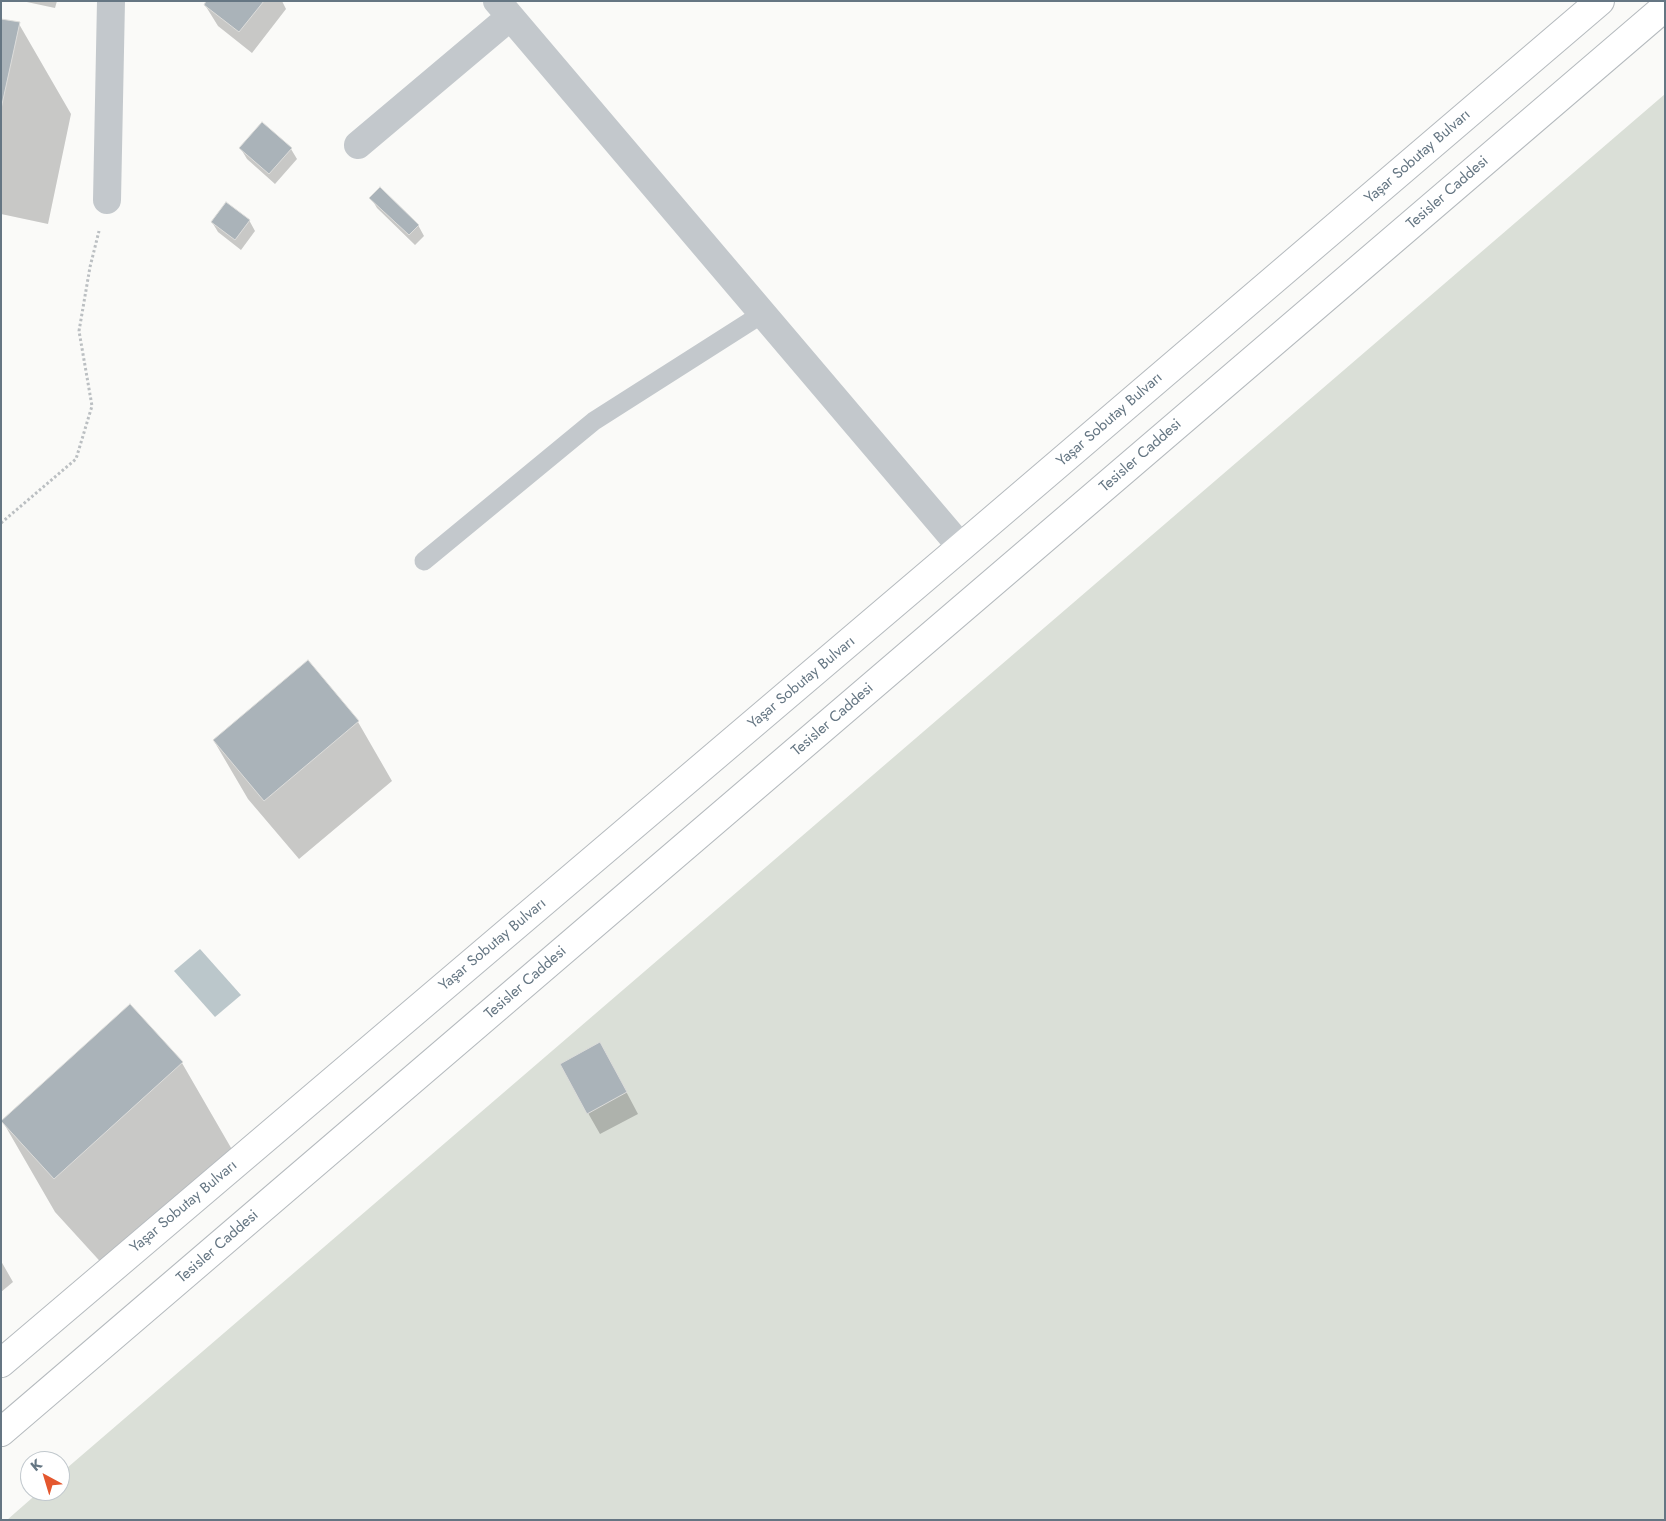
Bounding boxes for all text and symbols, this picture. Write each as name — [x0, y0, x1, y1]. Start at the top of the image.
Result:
street label: Yaşar Sobutay Bulvarı — [1361, 106, 1475, 208]
street label: Tesisler Caddesi — [1404, 153, 1492, 233]
street label: Yaşar Sobutay Bulvarı — [1053, 369, 1167, 471]
street label: Tesisler Caddesi — [1097, 416, 1185, 496]
street label: Yaşar Sobutay Bulvarı — [745, 633, 859, 733]
street label: Tesisler Caddesi — [789, 680, 877, 760]
street label: Yaşar Sobutay Bulvarı — [436, 895, 550, 995]
street label: Tesisler Caddesi — [482, 943, 570, 1023]
street label: Yaşar Sobutay Bulvarı — [127, 1157, 241, 1257]
street label: Tesisler Caddesi — [174, 1207, 262, 1287]
north arrow — [20, 1451, 70, 1501]
text: K — [26, 1454, 46, 1476]

